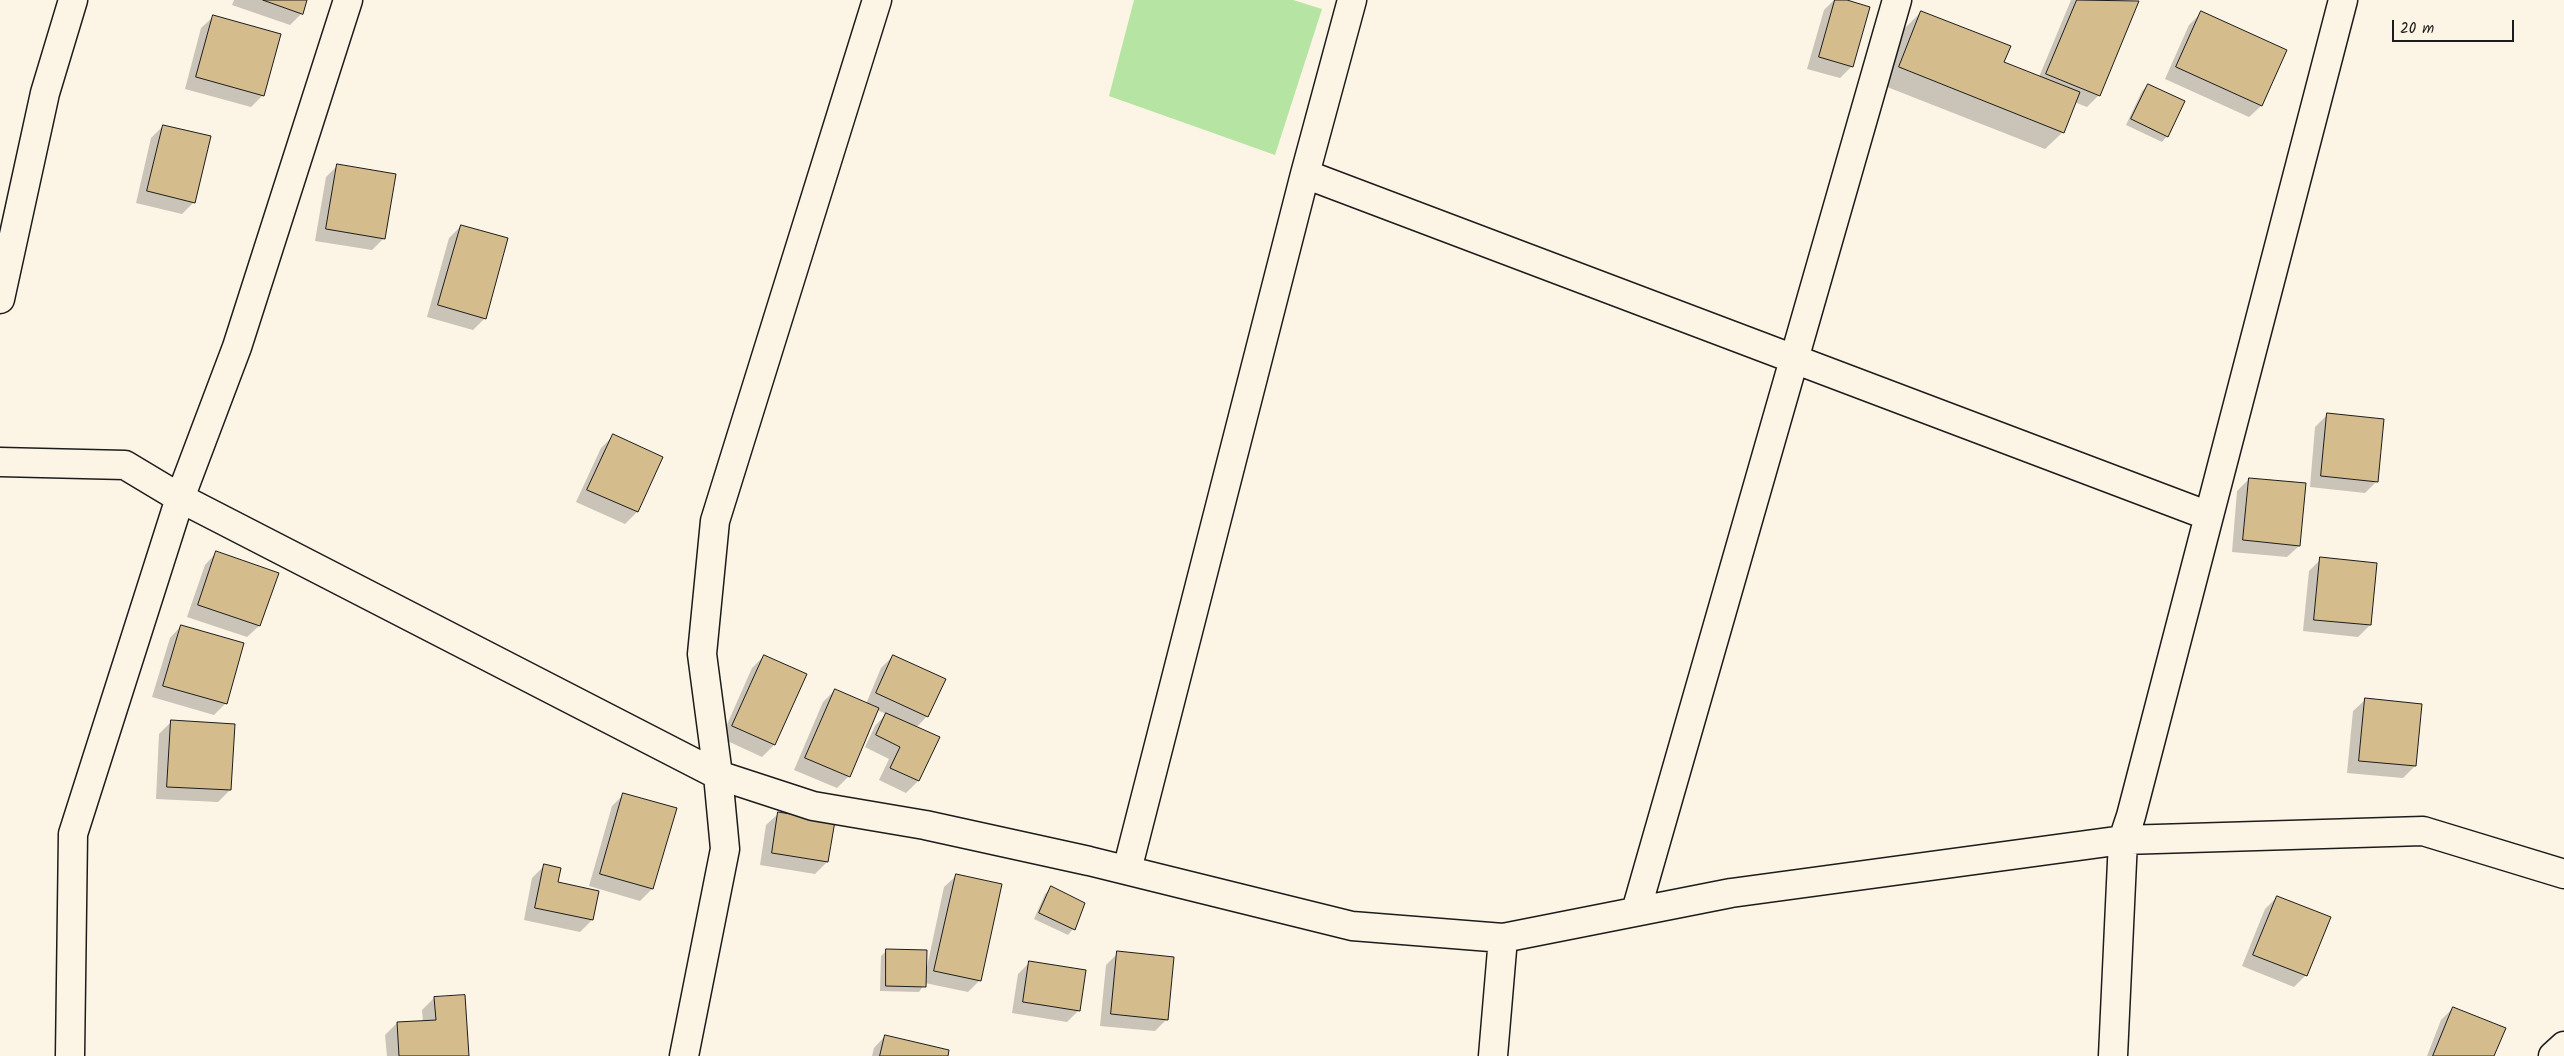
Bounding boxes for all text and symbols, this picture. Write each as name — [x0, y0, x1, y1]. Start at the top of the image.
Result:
scale bar — [2394, 10, 2516, 42]
text: 20 m — [2400, 17, 2434, 41]

